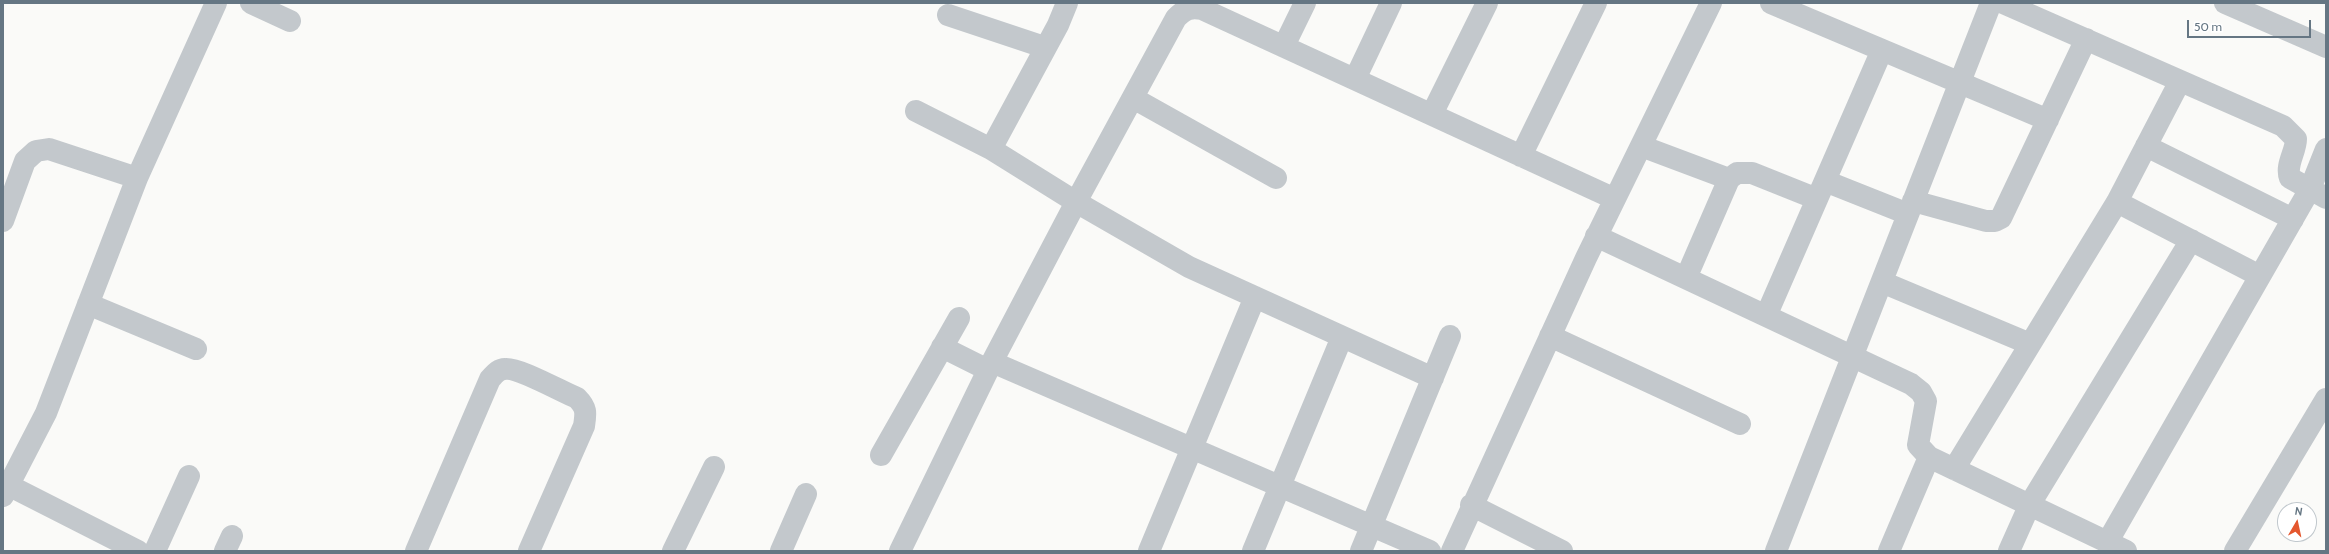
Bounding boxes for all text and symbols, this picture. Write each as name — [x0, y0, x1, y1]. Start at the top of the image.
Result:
scale bar — [2189, 12, 2313, 38]
text: 50 m — [2194, 19, 2222, 34]
north arrow — [2277, 502, 2317, 542]
text: N — [2294, 504, 2304, 519]

